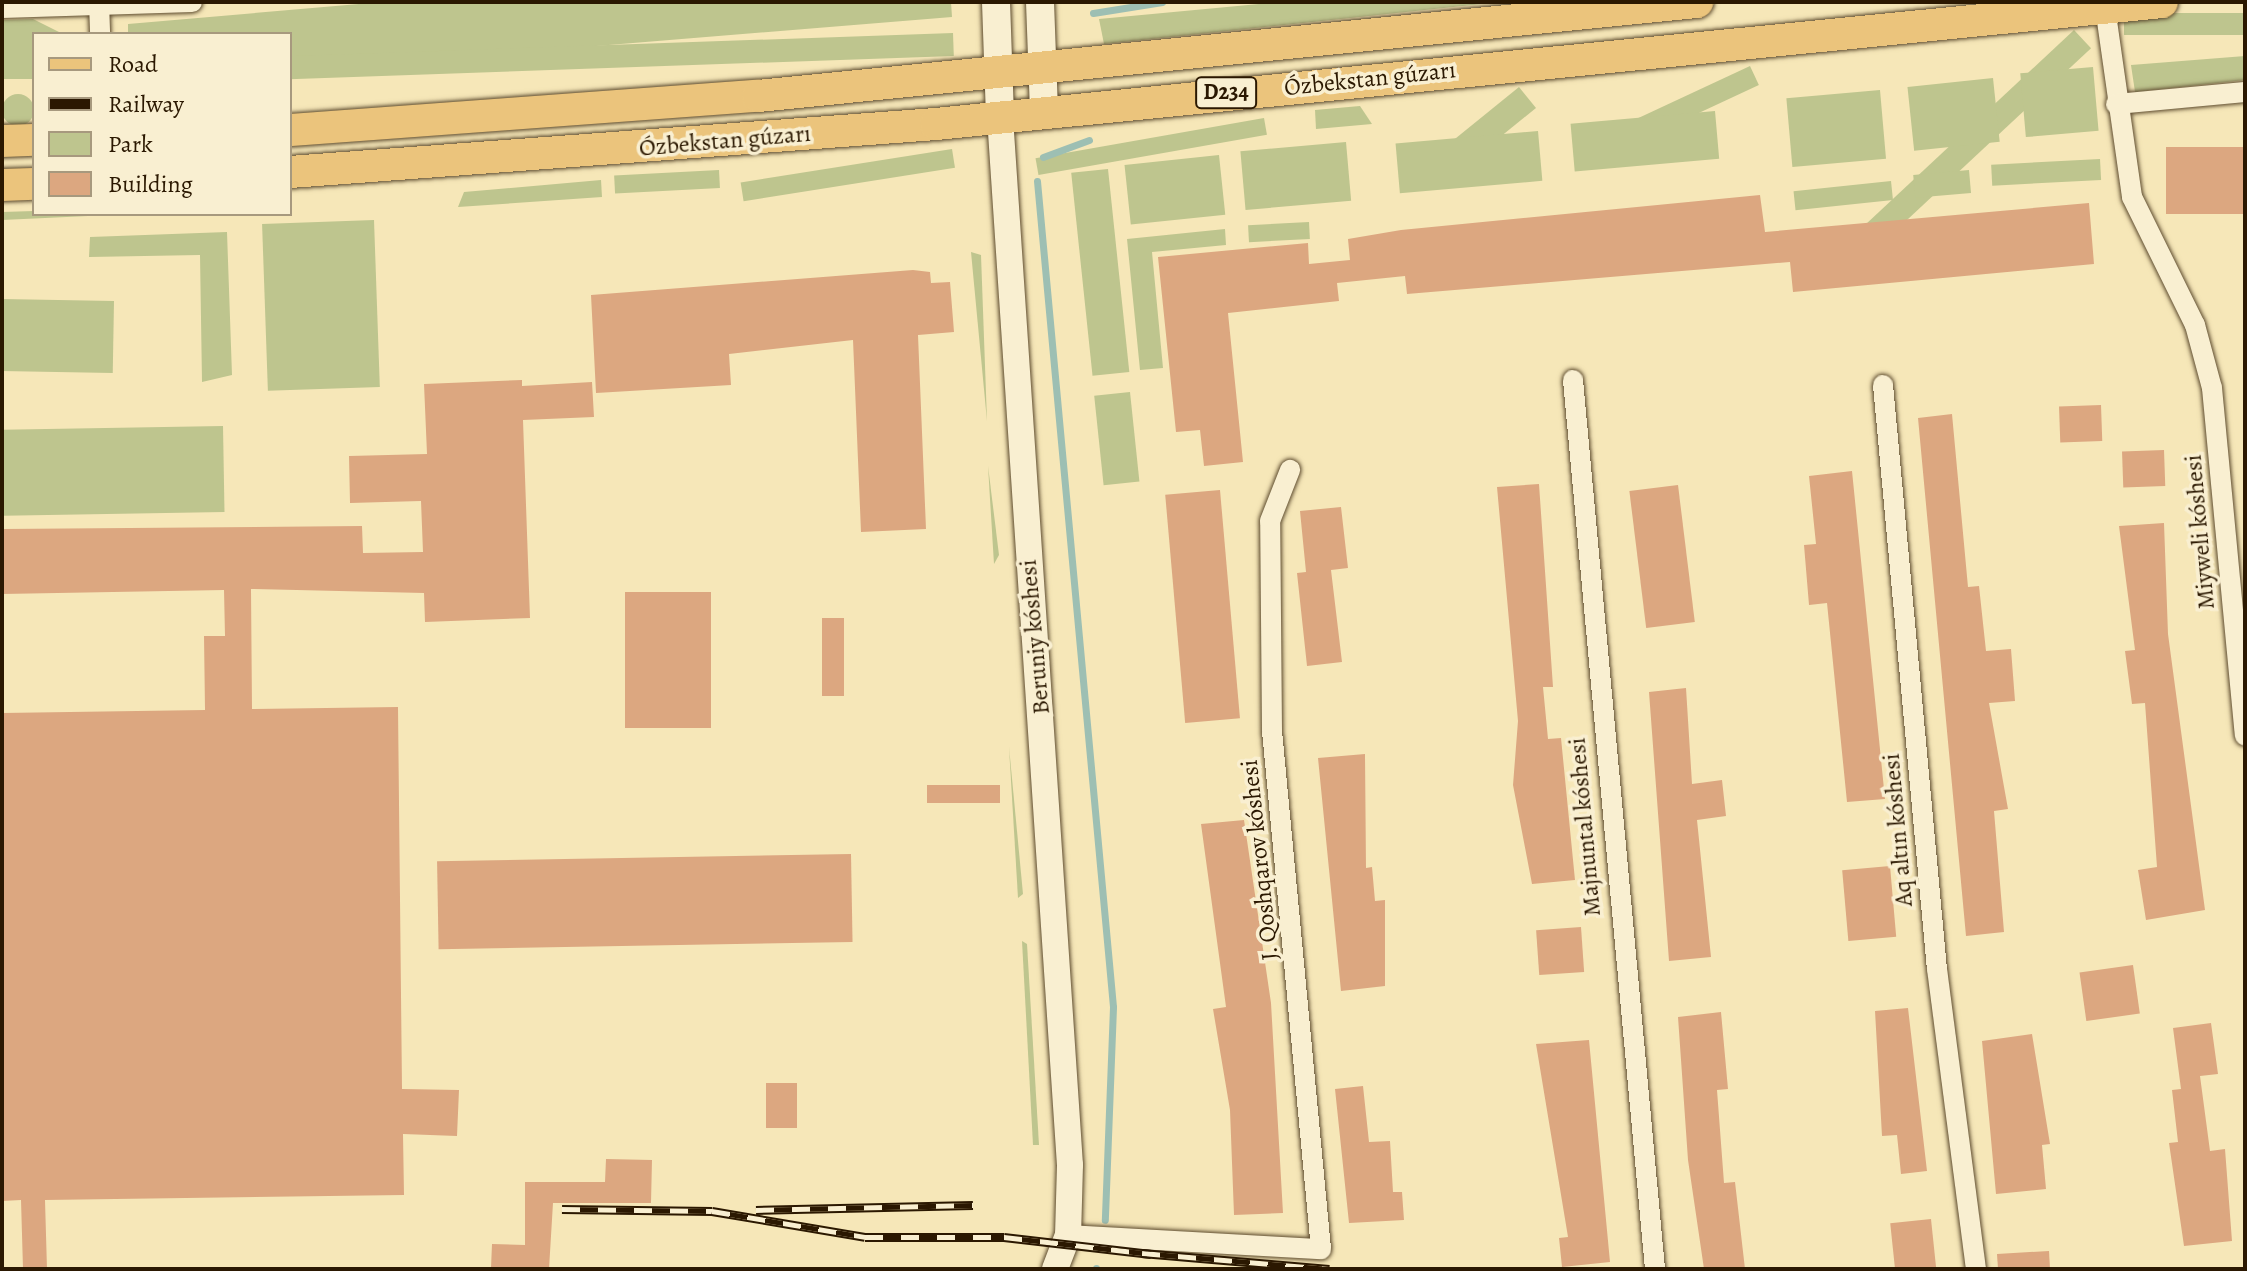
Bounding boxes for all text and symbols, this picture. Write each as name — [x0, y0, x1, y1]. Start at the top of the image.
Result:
legend — [32, 32, 292, 216]
text: Road — [108, 48, 158, 80]
street label: Ózbekstan gúzarı — [1283, 56, 1457, 102]
road number: D234 — [1194, 75, 1258, 111]
text: Railway — [108, 88, 184, 120]
street label: Ózbekstan gúzarı — [638, 119, 812, 163]
text: Park — [108, 128, 153, 160]
text: Building — [108, 168, 193, 200]
street label: Miyweli kóshesi — [2179, 453, 2221, 611]
street label: Beruniy kóshesi — [1014, 558, 1056, 716]
street label: Majnuntal kóshesi — [1563, 736, 1607, 918]
street label: Aq altın kóshesi — [1877, 752, 1919, 908]
street label: J. Qoshqarov kóshesi — [1235, 758, 1285, 962]

